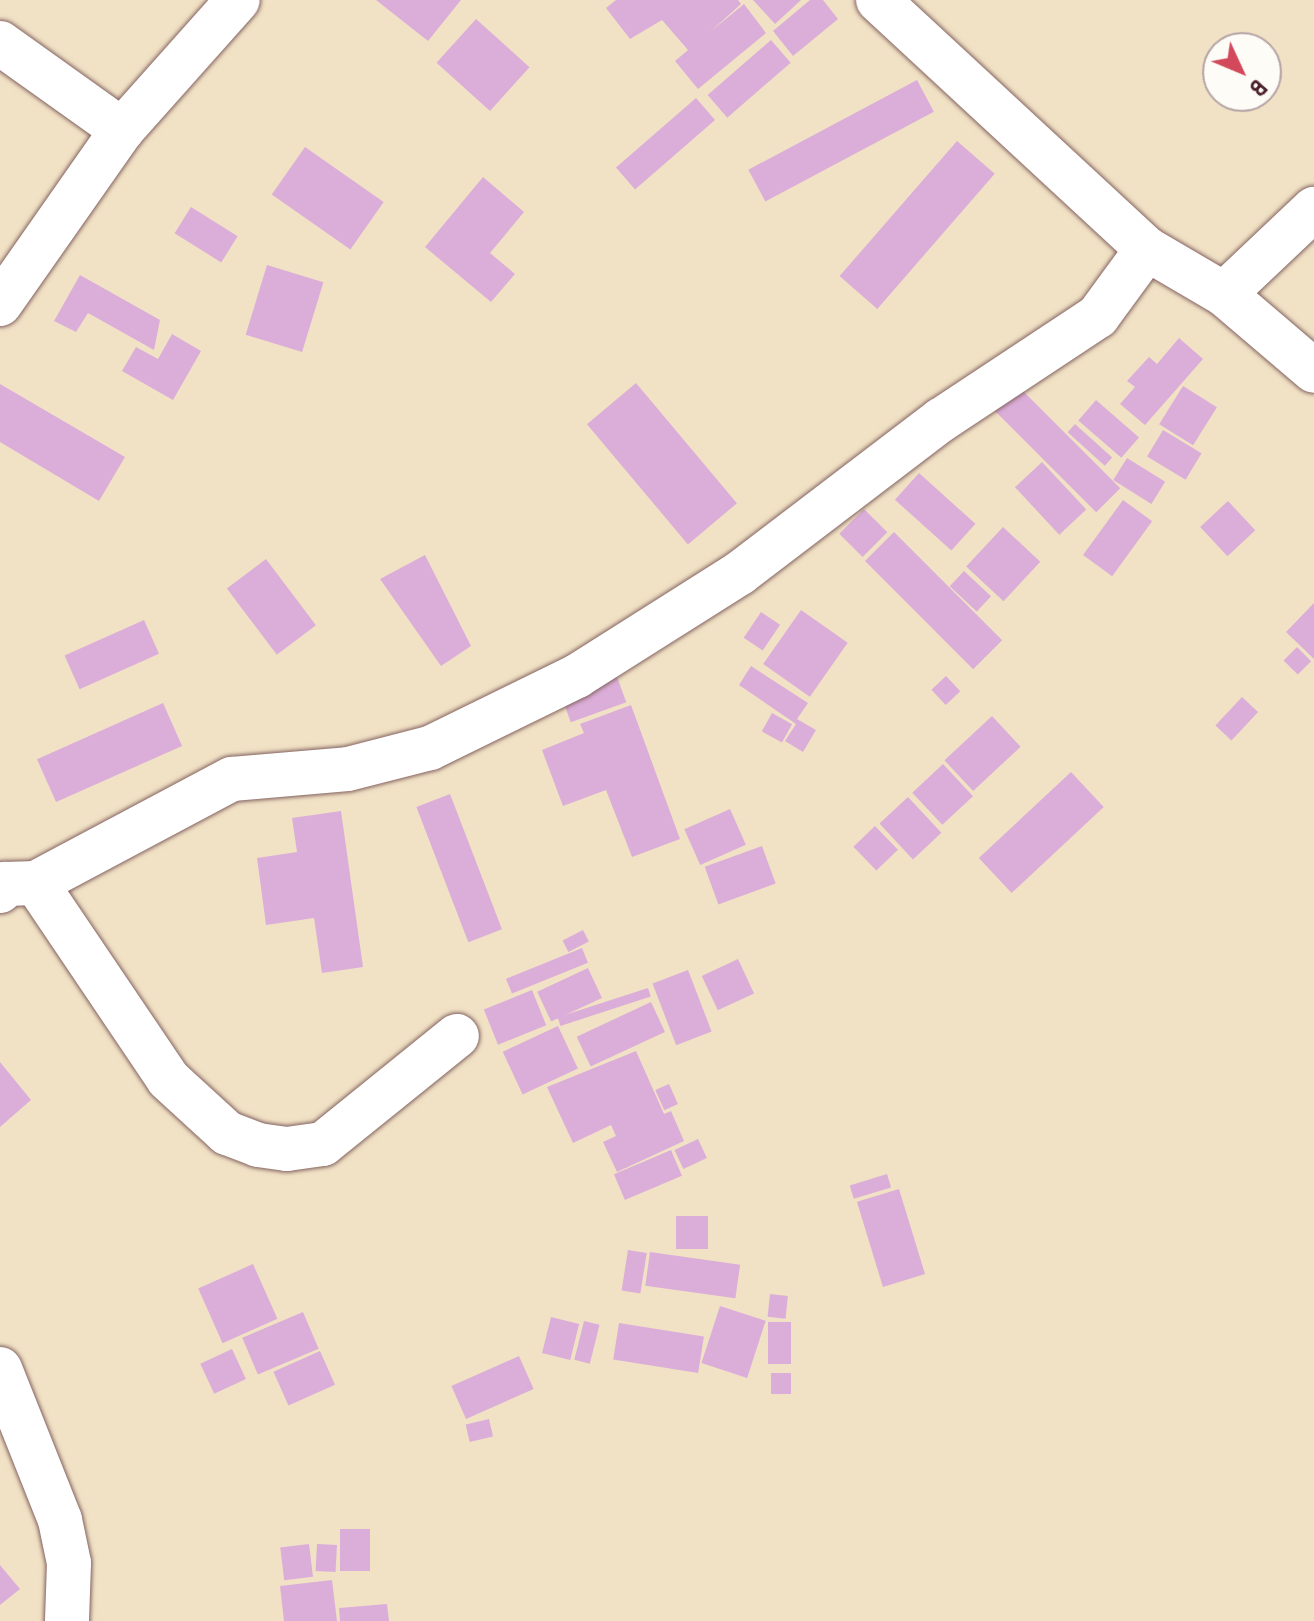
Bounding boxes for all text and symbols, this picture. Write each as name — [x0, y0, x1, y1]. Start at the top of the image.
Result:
north arrow — [1202, 32, 1282, 112]
text: B — [1243, 73, 1272, 101]

